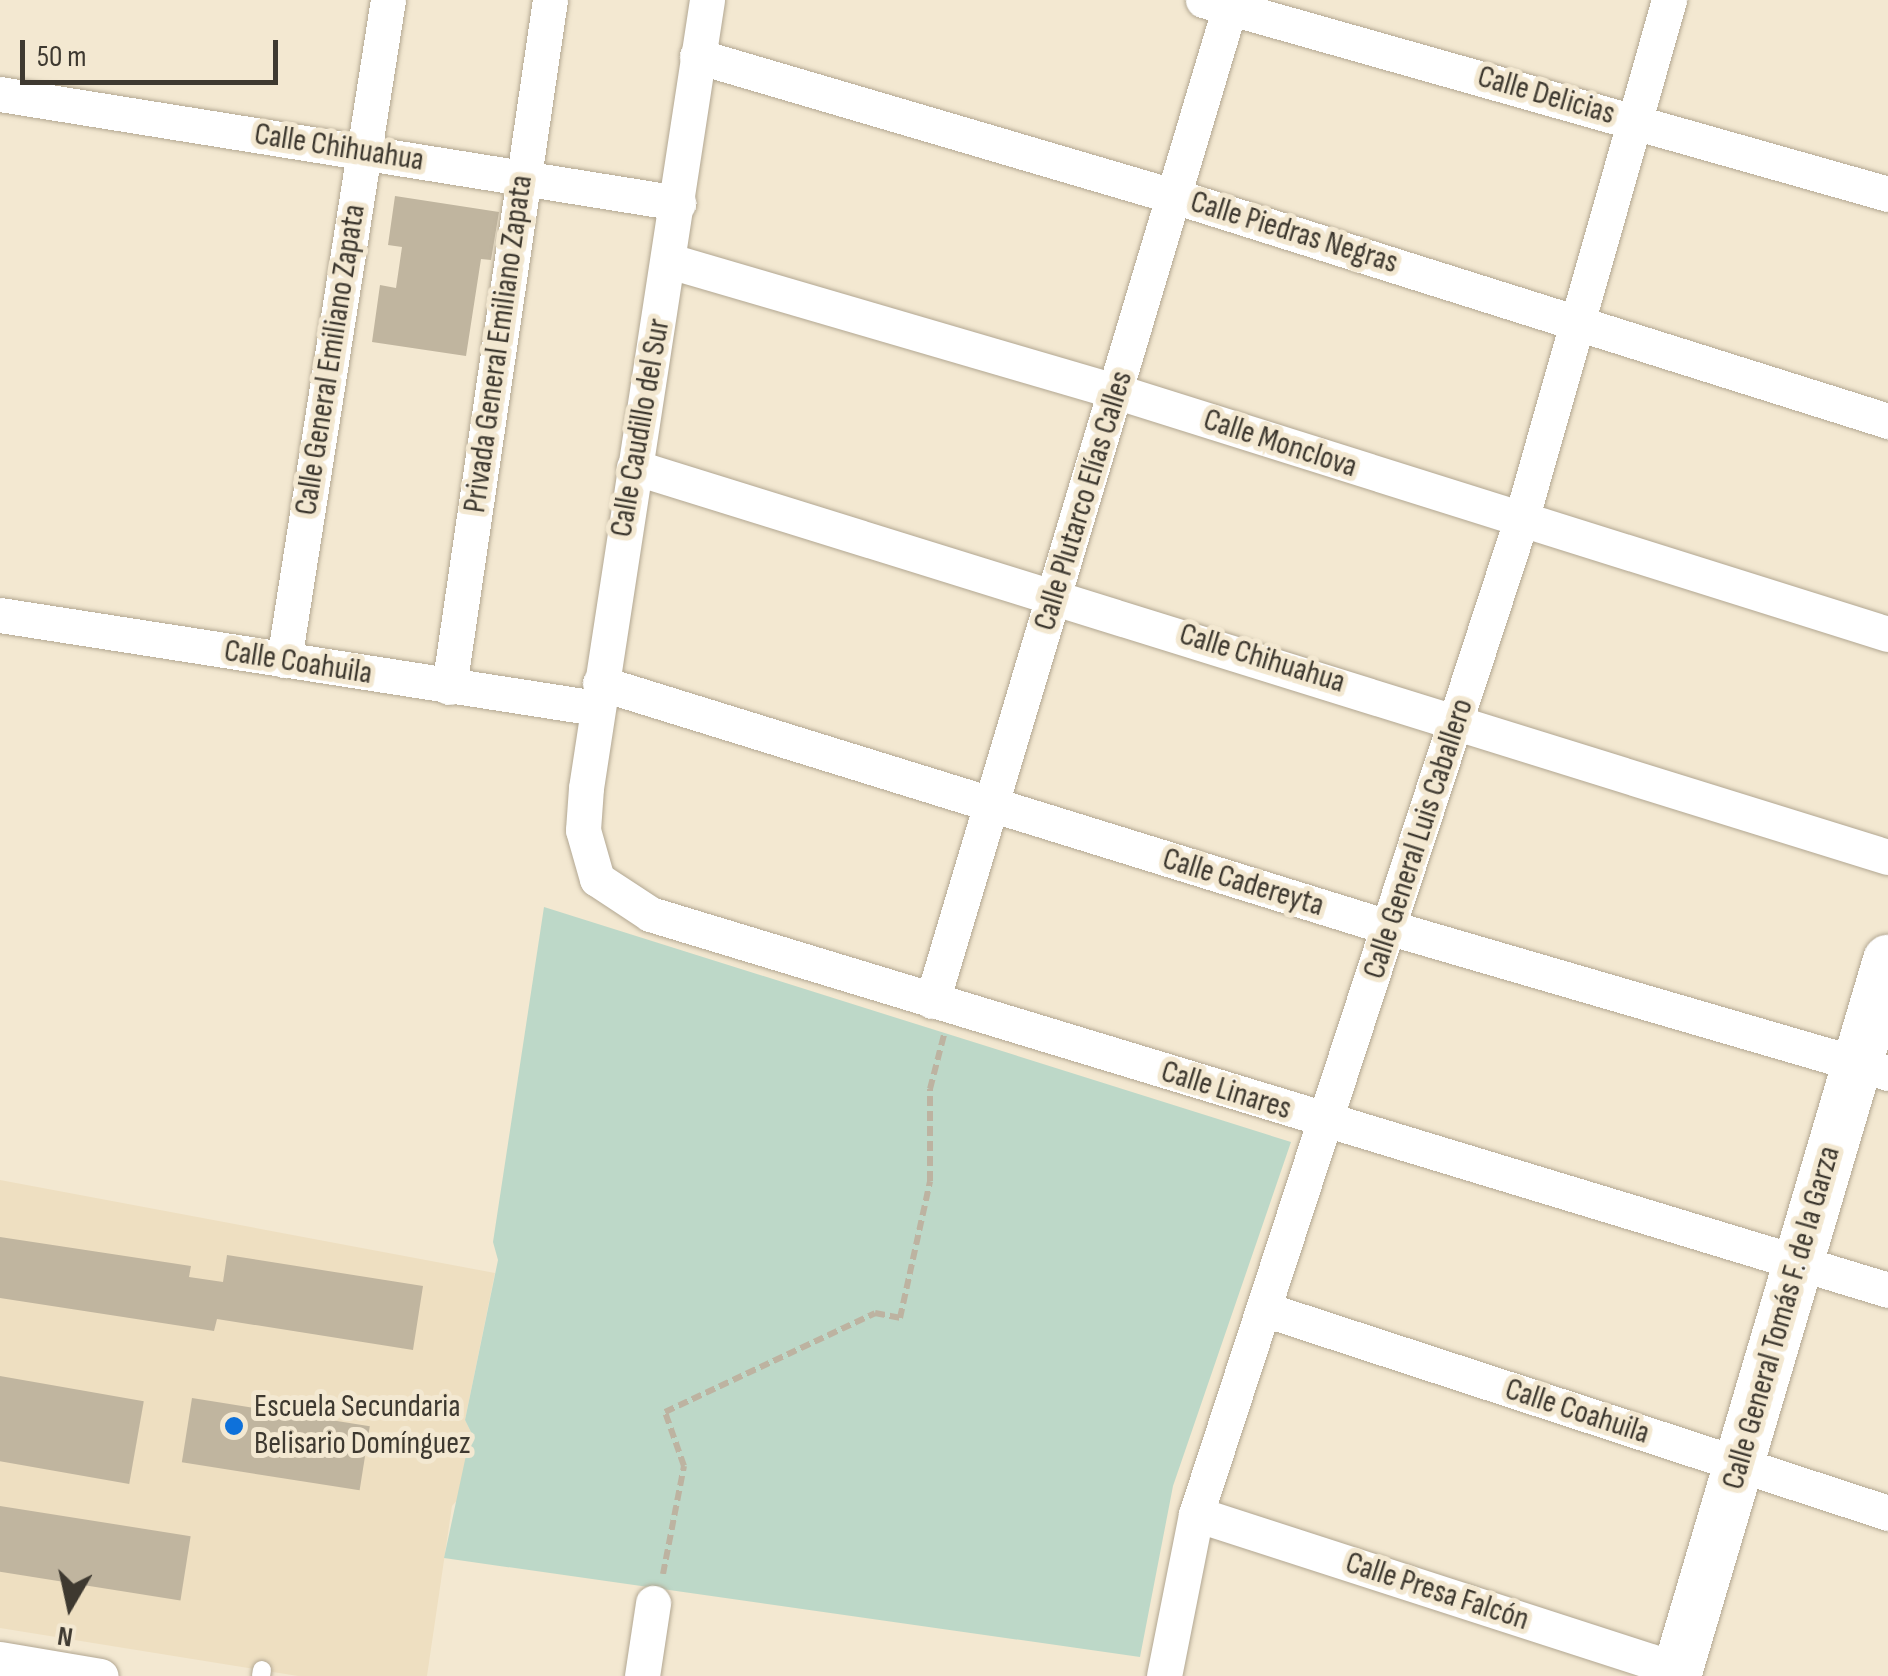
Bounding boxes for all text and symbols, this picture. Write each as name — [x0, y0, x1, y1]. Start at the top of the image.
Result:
scale bar — [25, 20, 282, 82]
text: 50 m — [37, 39, 86, 75]
street label: Calle Delicias — [1473, 58, 1619, 134]
street label: Calle Chihuahua — [251, 116, 427, 180]
street label: Privada General Emiliano Zapata — [456, 173, 542, 515]
street label: Calle Piedras Negras — [1186, 183, 1402, 283]
street label: Calle General Emiliano Zapata — [287, 202, 375, 518]
street label: Calle Caudillo del Sur — [603, 316, 679, 540]
street label: Calle Plutarco Elías Calles — [1026, 367, 1142, 635]
street label: Calle Monclova — [1198, 401, 1362, 487]
street label: Calle Chihuahua — [1175, 616, 1349, 702]
street label: Calle Coahuila — [221, 632, 375, 694]
street label: Calle General Luis Caballero — [1356, 694, 1482, 984]
street label: Calle Cadereyta — [1158, 840, 1328, 926]
street label: Calle Linares — [1156, 1053, 1296, 1129]
street label: Calle General Tomás F. de la Garza — [1715, 1142, 1849, 1494]
street label: Calle Coahuila — [1500, 1371, 1654, 1453]
place label: Escuela Secundaria Belisario Domínguez — [254, 1389, 471, 1464]
marker: Escuela Secundaria Belisario Domínguez — [223, 1415, 245, 1437]
street label: Calle Presa Falcón — [1341, 1544, 1533, 1640]
north arrow — [20, 1556, 120, 1656]
text: N — [55, 1619, 75, 1654]

